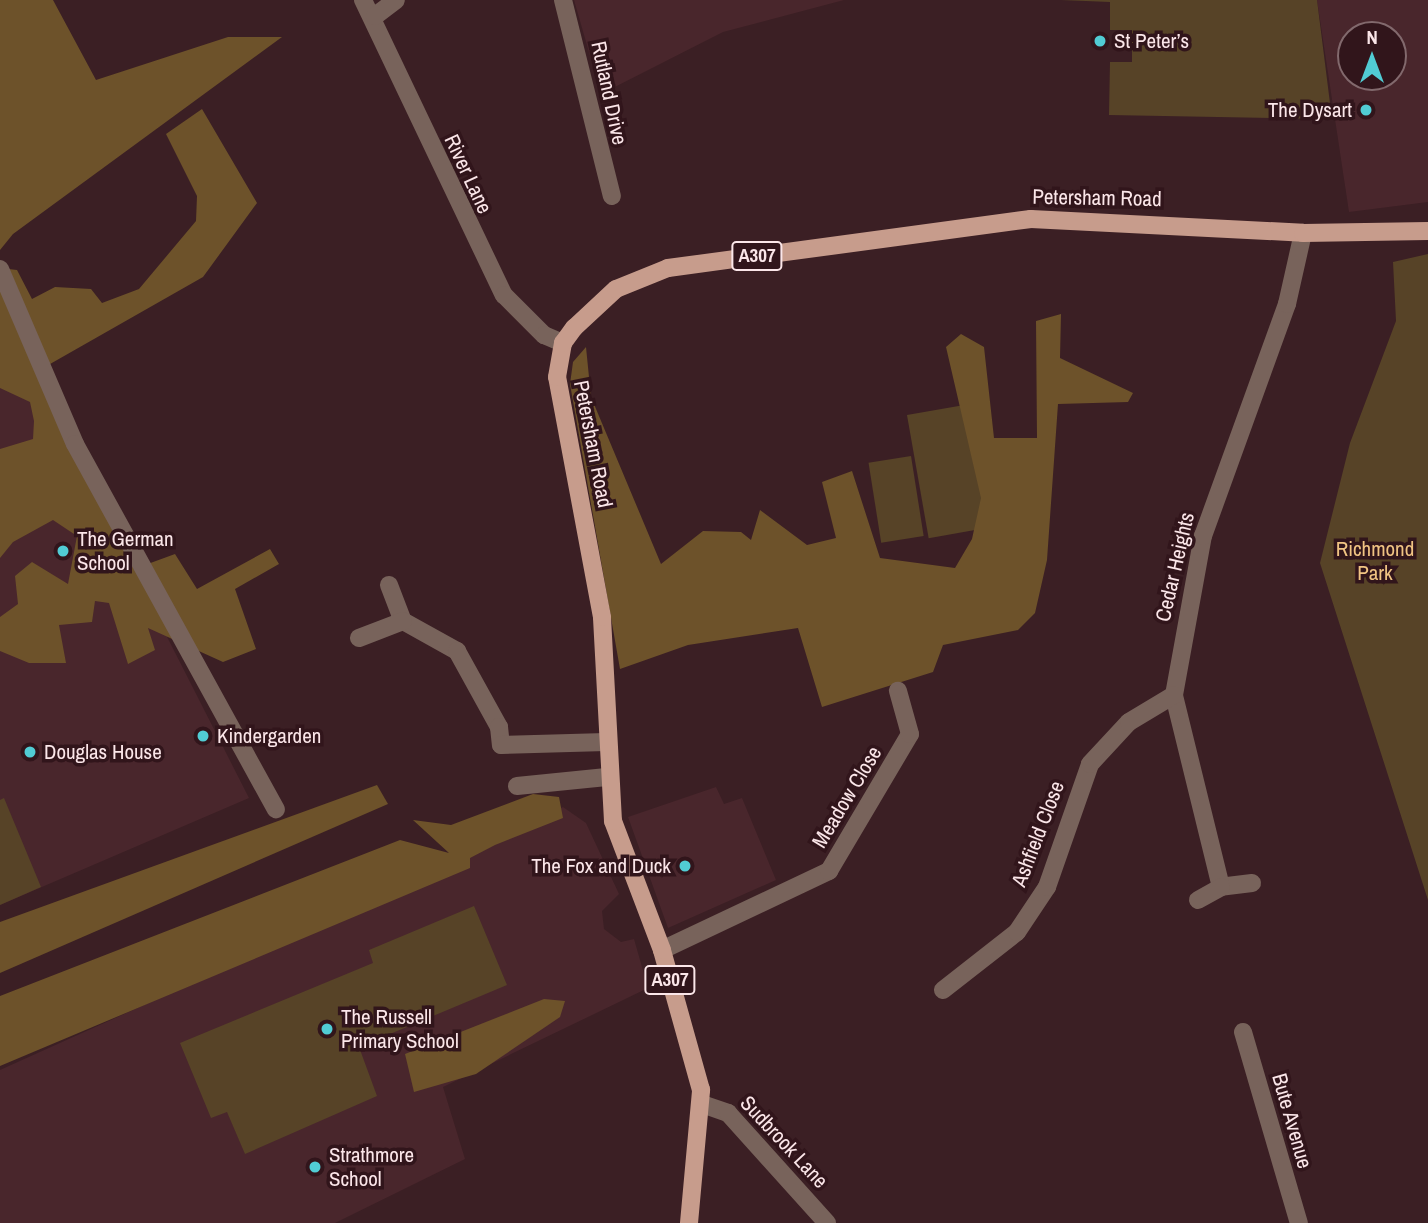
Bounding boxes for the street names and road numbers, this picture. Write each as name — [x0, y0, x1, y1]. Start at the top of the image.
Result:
street label: Rutland Drive — [586, 39, 632, 147]
street label: River Lane — [439, 131, 497, 217]
street label: Petersham Road — [1032, 184, 1162, 212]
road number: A307 — [731, 240, 783, 272]
street label: Petersham Road — [568, 378, 618, 510]
street label: Cedar Heights — [1150, 510, 1200, 624]
street label: Meadow Close — [807, 742, 887, 852]
street label: Ashfield Close — [1006, 778, 1070, 890]
road number: A307 — [644, 964, 696, 996]
street label: Bute Avenue — [1266, 1070, 1318, 1172]
street label: Sudbrook Lane — [735, 1091, 833, 1193]

